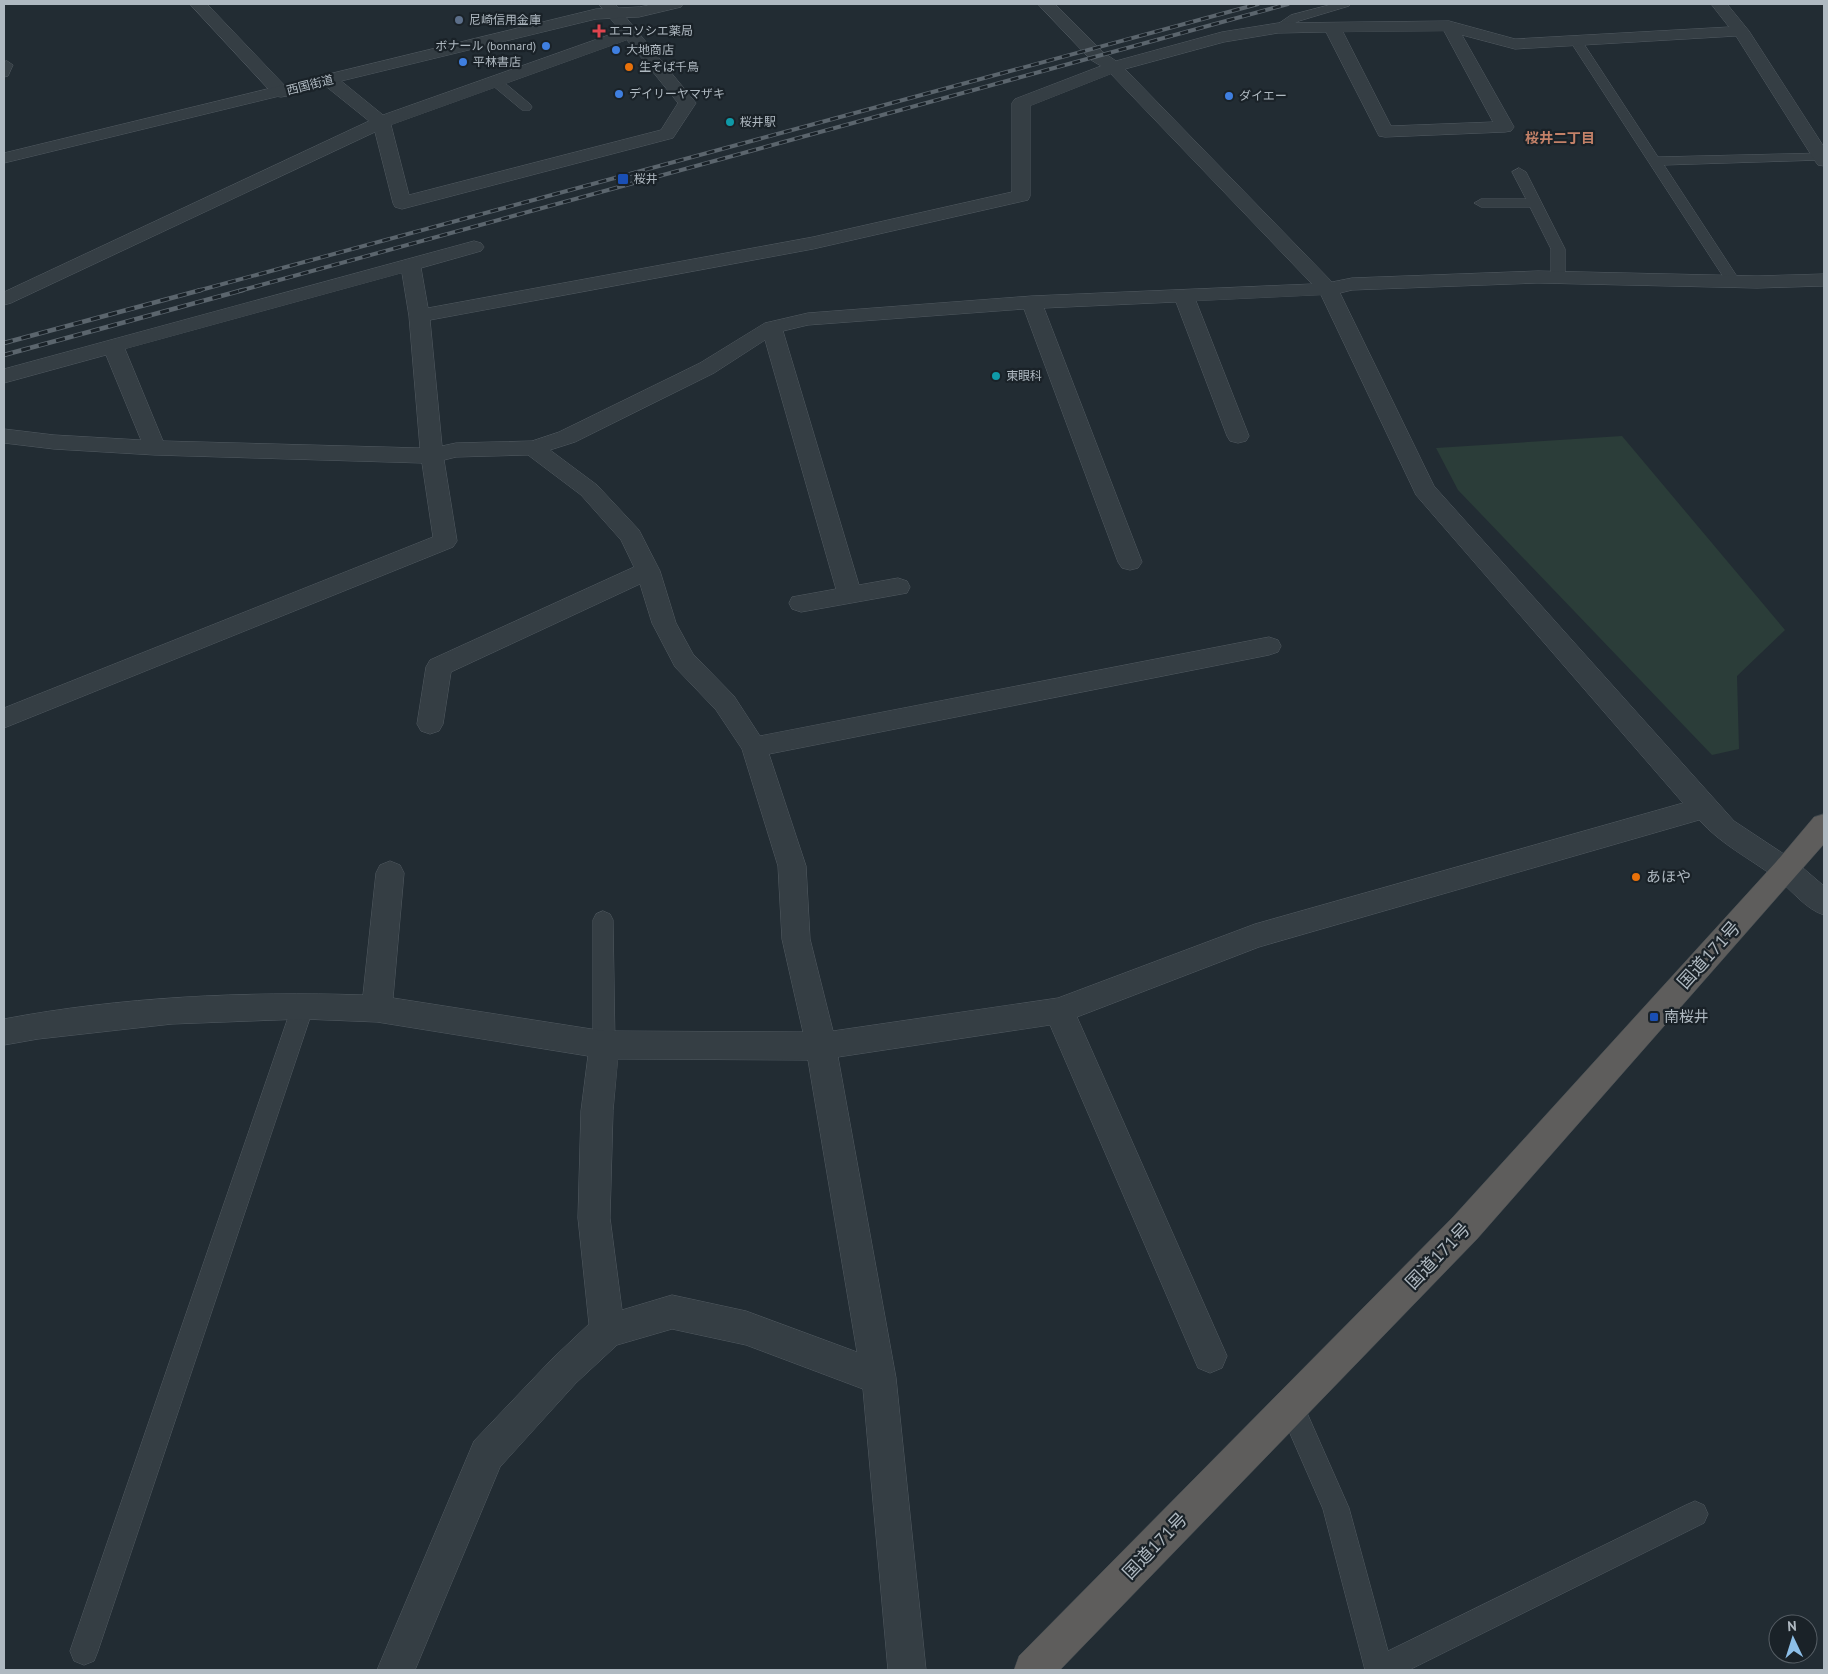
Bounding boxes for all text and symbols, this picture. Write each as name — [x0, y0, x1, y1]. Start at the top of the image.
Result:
place label: 尼崎信用金庫 — [469, 12, 541, 27]
marker: 尼崎信用金庫 — [453, 14, 465, 26]
place label: エコソシエ薬局 — [609, 23, 693, 38]
marker: エコソシエ薬局 — [593, 25, 605, 37]
place label: ボナール (bonnard) — [436, 38, 536, 53]
marker: ボナール (bonnard) — [540, 40, 552, 52]
place label: 大地商店 — [626, 42, 674, 57]
marker: 大地商店 — [610, 44, 622, 56]
place label: 平林書店 — [473, 54, 521, 69]
marker: 平林書店 — [457, 56, 469, 68]
place label: 生そば千鳥 — [639, 59, 699, 74]
marker: 生そば千鳥 — [623, 61, 635, 73]
street label: 西国街道 — [285, 71, 335, 98]
place label: デイリーヤマザキ — [629, 86, 725, 101]
marker: デイリーヤマザキ — [613, 88, 625, 100]
place label: ダイエー — [1239, 88, 1287, 103]
marker: ダイエー — [1223, 90, 1235, 102]
place label: 桜井駅 — [740, 114, 776, 129]
marker: 桜井駅 — [724, 116, 736, 128]
district label: 桜井二丁目 — [1525, 129, 1595, 147]
place label: 桜井 — [634, 171, 658, 186]
marker: 桜井 — [616, 172, 630, 186]
place label: 東眼科 — [1006, 368, 1042, 383]
marker: 東眼科 — [990, 370, 1002, 382]
place label: あほや — [1646, 867, 1691, 886]
marker: あほや — [1630, 871, 1642, 883]
street label: 国道171号 — [1672, 916, 1745, 993]
place label: 南桜井 — [1664, 1007, 1709, 1026]
marker: 南桜井 — [1648, 1011, 1660, 1023]
street label: 国道171号 — [1400, 1218, 1475, 1294]
street label: 国道171号 — [1117, 1508, 1192, 1584]
north arrow — [1768, 1614, 1818, 1664]
text: N — [1787, 1617, 1797, 1635]

